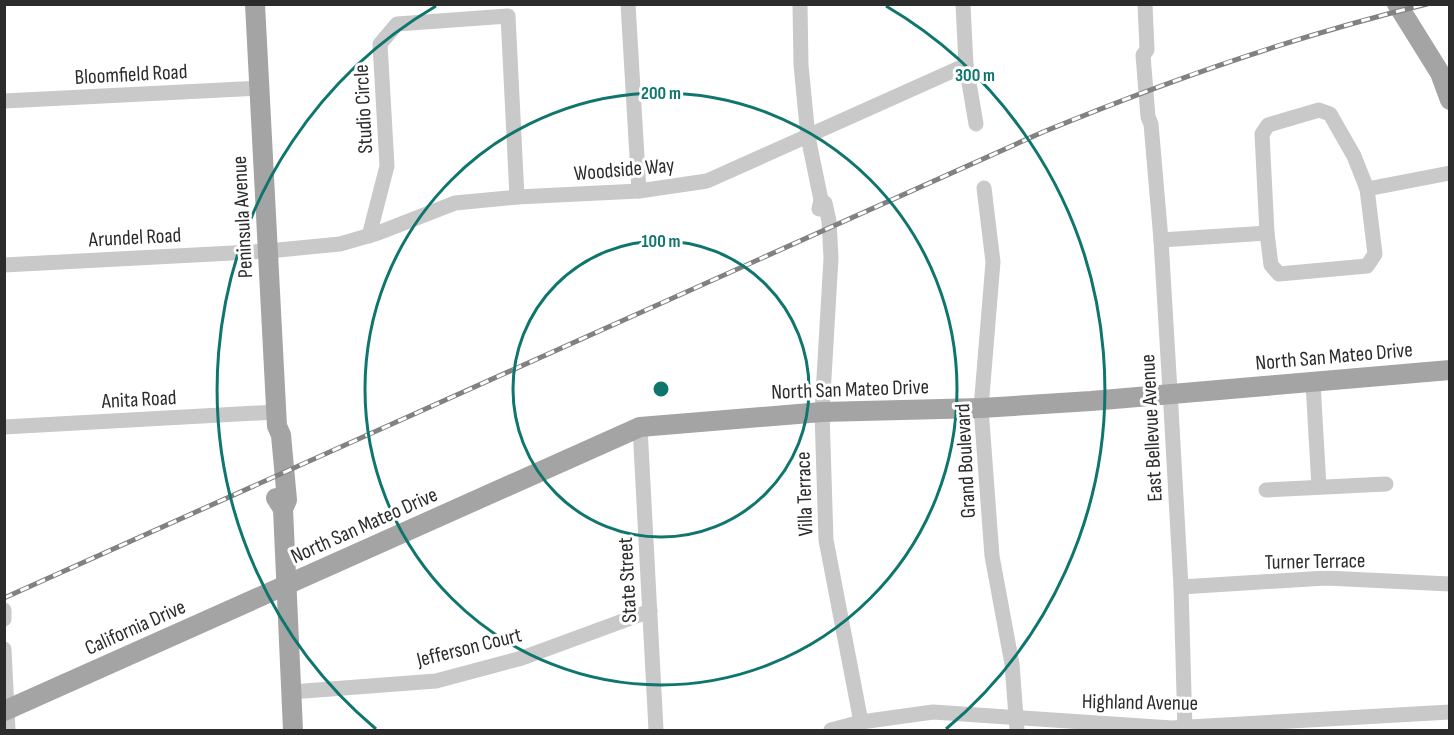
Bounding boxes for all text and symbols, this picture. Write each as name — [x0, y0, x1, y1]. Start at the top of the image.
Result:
street label: Bloomfield Road — [74, 59, 188, 90]
street label: Studio Circle — [349, 64, 378, 154]
text: 300 m — [955, 65, 995, 86]
text: 200 m — [641, 83, 681, 104]
street label: Woodside Way — [573, 153, 675, 186]
street label: Peninsula Avenue — [227, 155, 258, 279]
street label: Arundel Road — [87, 223, 182, 252]
text: 100 m — [642, 231, 681, 252]
street label: North San Mateo Drive — [1254, 337, 1414, 376]
street label: East Bellevue Avenue — [1135, 354, 1168, 502]
street label: North San Mateo Drive — [771, 374, 929, 405]
centre of rings — [651, 379, 671, 399]
street label: Anita Road — [100, 385, 177, 414]
street label: Grand Boulevard — [950, 403, 981, 519]
street label: Villa Terrace — [791, 451, 818, 537]
street label: North San Mateo Drive — [287, 482, 441, 569]
street label: State Street — [613, 537, 642, 623]
street label: Turner Terrace — [1264, 548, 1366, 575]
street label: California Drive — [81, 594, 189, 661]
street label: Jefferson Court — [413, 622, 524, 673]
street label: Highland Avenue — [1082, 689, 1198, 716]

